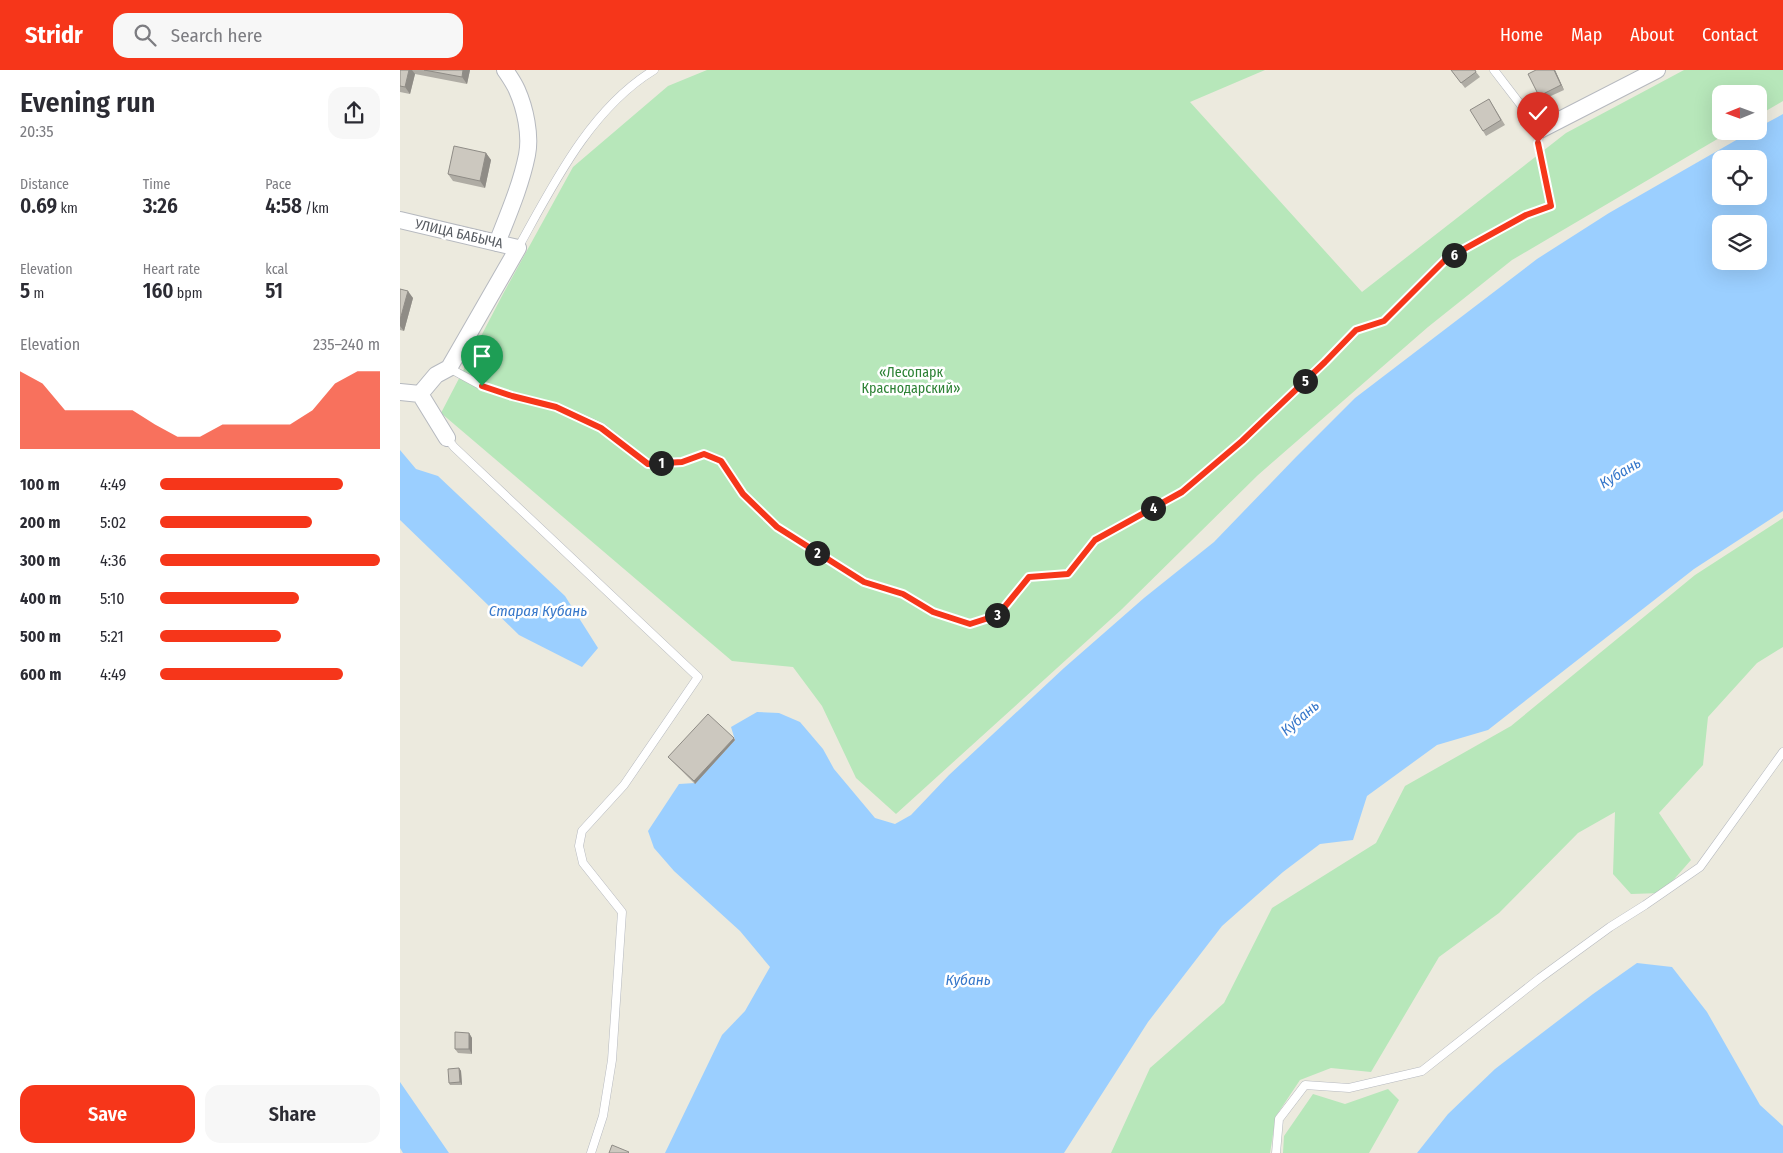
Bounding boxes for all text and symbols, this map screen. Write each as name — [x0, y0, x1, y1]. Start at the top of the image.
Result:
search box — [113, 13, 463, 58]
text: Stridr — [25, 21, 83, 49]
icon: search — [131, 21, 159, 49]
text: Search here — [171, 24, 262, 47]
text: Home — [1500, 24, 1543, 46]
text: Map — [1571, 24, 1602, 46]
text: About — [1630, 24, 1674, 46]
text: Contact — [1702, 24, 1758, 46]
north arrow — [1712, 85, 1768, 140]
map controls — [1712, 85, 1767, 270]
text: Evening run — [20, 86, 155, 119]
button: share — [328, 87, 380, 139]
pin — [1517, 92, 1559, 143]
icon: check — [1524, 99, 1552, 127]
text: 20:35 — [20, 122, 54, 141]
button: locate — [1712, 150, 1767, 205]
text: Distance — [20, 176, 69, 193]
text: Time — [143, 176, 170, 193]
text: Pace — [265, 176, 291, 193]
text: 0.69 — [20, 193, 57, 219]
text: 3:26 — [143, 193, 178, 219]
text: 4:58 — [265, 193, 302, 219]
text: km — [57, 200, 78, 217]
text: /km — [302, 200, 329, 217]
street label: УЛИЦА БАБЫЧА — [412, 215, 505, 253]
button: layers — [1712, 215, 1767, 270]
pin: 6 — [1442, 242, 1466, 268]
text: 6 — [1451, 247, 1458, 264]
text: Elevation — [20, 261, 73, 278]
text: Heart rate — [143, 261, 200, 278]
text: kcal — [265, 261, 288, 278]
text: 5 — [20, 278, 30, 304]
text: 160 — [143, 278, 174, 304]
text: 51 — [265, 278, 283, 304]
text: m — [30, 285, 44, 302]
text: bpm — [174, 285, 203, 302]
text: Elevation — [20, 335, 80, 354]
text: 235–240 m — [313, 335, 380, 354]
pin — [461, 335, 503, 386]
icon: arrive — [468, 342, 496, 370]
park label: «Лесопарк Краснодарский» — [862, 364, 960, 397]
pin: 5 — [1292, 368, 1318, 394]
text: 5 — [1302, 373, 1309, 390]
pin: 1 — [648, 450, 674, 476]
water label: Кубань — [1596, 454, 1644, 492]
text: 1 — [659, 455, 664, 472]
text: 100 m — [20, 475, 60, 494]
text: 4:49 — [100, 475, 126, 494]
pin: 4 — [1140, 496, 1166, 520]
text: 4 — [1150, 500, 1157, 517]
text: 200 m — [20, 513, 60, 532]
text: 5:02 — [100, 513, 126, 532]
pin: 2 — [804, 540, 830, 566]
text: 2 — [814, 545, 821, 562]
text: 300 m — [20, 551, 61, 570]
text: 4:36 — [100, 551, 126, 570]
text: 400 m — [20, 589, 61, 608]
text: 5:10 — [100, 589, 125, 608]
water label: Старая Кубань — [489, 602, 587, 620]
pin: 3 — [984, 602, 1010, 628]
text: 3 — [994, 607, 1001, 624]
text: 500 m — [20, 627, 61, 646]
text: 5:21 — [100, 627, 124, 646]
text: 600 m — [20, 665, 61, 684]
text: 4:49 — [100, 665, 126, 684]
water label: Кубань — [1277, 696, 1323, 740]
water label: Кубань — [945, 971, 991, 989]
button: Save — [20, 1085, 195, 1143]
button: Share — [205, 1085, 380, 1143]

